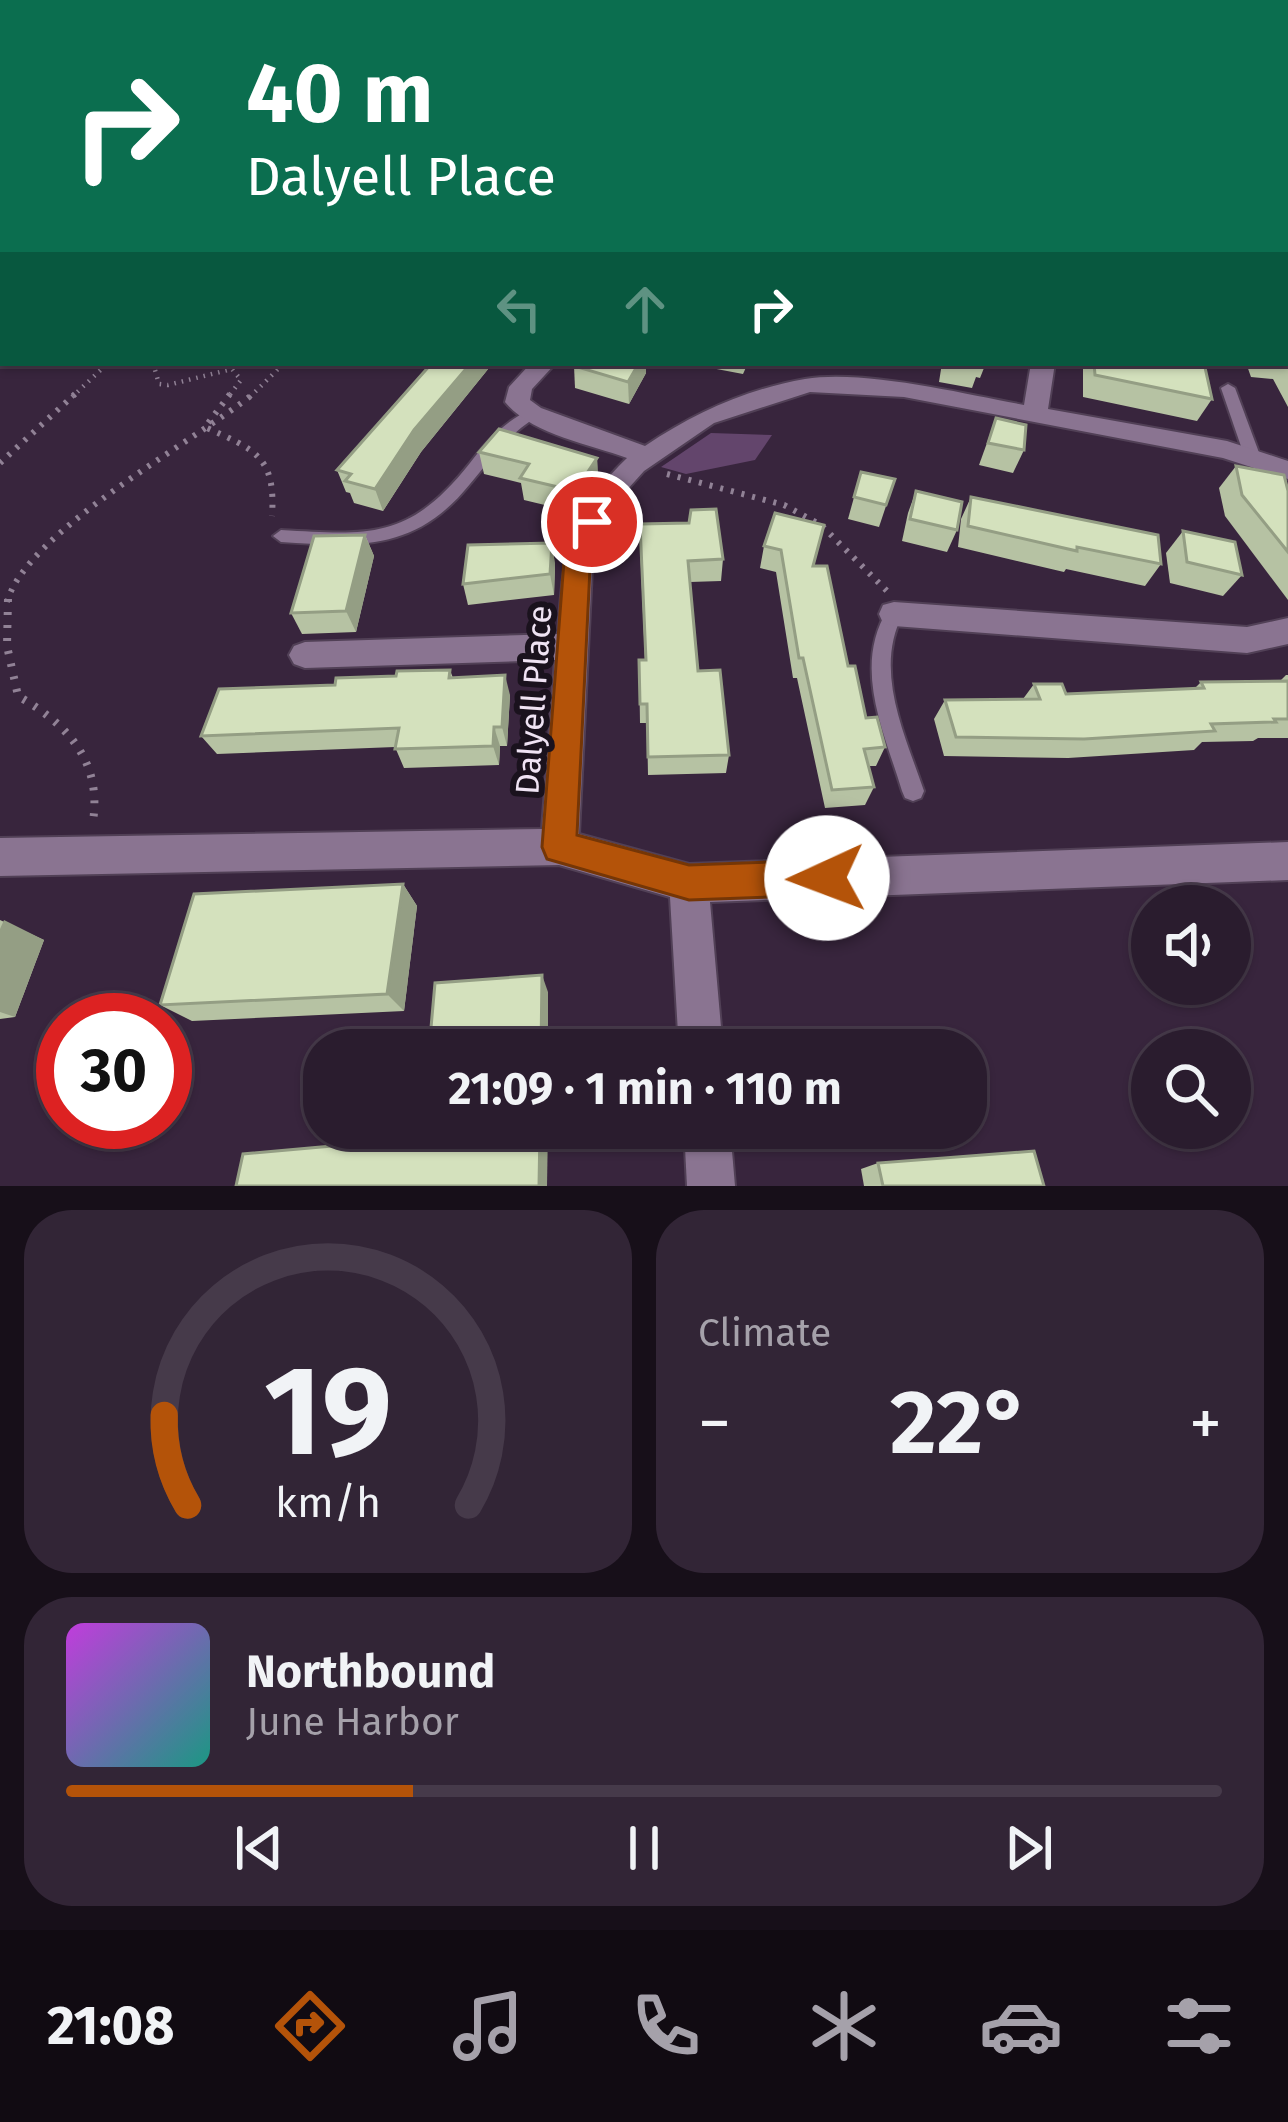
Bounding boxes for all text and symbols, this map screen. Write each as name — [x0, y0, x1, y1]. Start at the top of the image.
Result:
text: 40 m — [246, 43, 434, 144]
icon: right — [48, 48, 204, 204]
text: Dalyell Place — [246, 145, 556, 209]
icon: left — [486, 276, 552, 342]
icon: ahead — [612, 276, 678, 342]
icon: right — [738, 276, 804, 342]
pin — [541, 471, 643, 573]
icon: arrive — [559, 489, 625, 555]
street label: Dalyell Place — [507, 604, 561, 796]
position arrow — [764, 815, 890, 941]
map controls — [1131, 885, 1251, 1149]
button: sound — [1131, 885, 1251, 1005]
speed limit sign: 30 — [36, 993, 192, 1149]
button: search — [1131, 1029, 1251, 1149]
text: 21:09 · 1 min · 110 m — [448, 1062, 842, 1116]
text: Climate — [698, 1310, 831, 1356]
text: 19 — [264, 1337, 392, 1487]
text: 22° — [890, 1369, 1030, 1477]
text: − — [698, 1384, 731, 1463]
text: + — [1189, 1384, 1222, 1463]
text: km/h — [275, 1476, 381, 1527]
text: Northbound — [246, 1645, 495, 1699]
text: June Harbor — [246, 1699, 459, 1745]
icon: previous — [226, 1815, 292, 1881]
icon: pause — [611, 1815, 677, 1881]
icon: next — [996, 1815, 1062, 1881]
icon: directions — [268, 1984, 352, 2068]
icon: music — [446, 1984, 530, 2068]
icon: phone — [624, 1984, 708, 2068]
icon: climate — [802, 1984, 886, 2068]
icon: car — [979, 1984, 1063, 2068]
icon: filters — [1157, 1984, 1241, 2068]
text: 21:08 — [47, 1994, 175, 2058]

